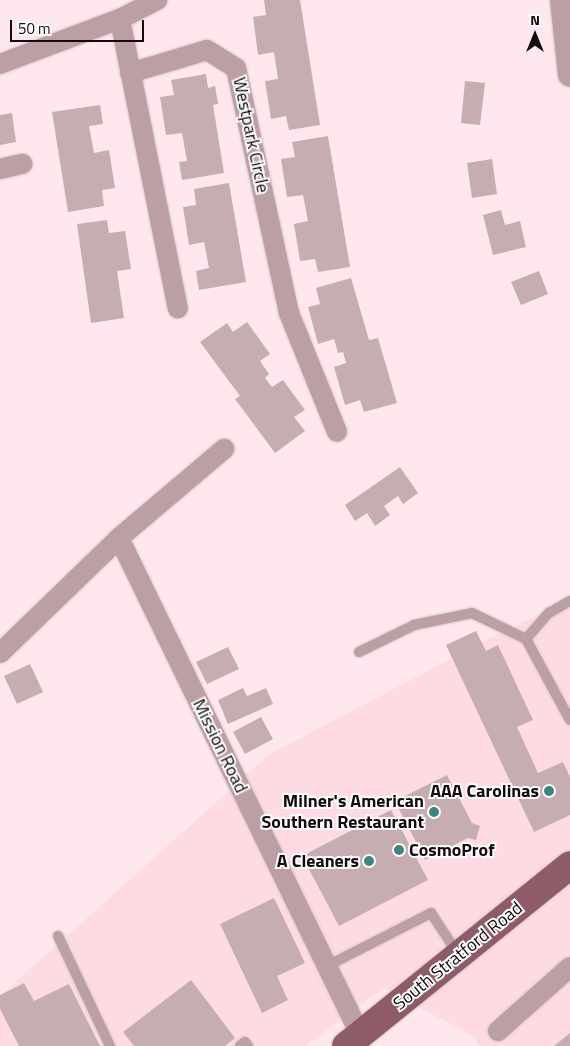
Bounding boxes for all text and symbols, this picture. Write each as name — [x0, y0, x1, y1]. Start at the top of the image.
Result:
text: N — [530, 9, 540, 30]
scale bar — [12, 10, 146, 42]
north arrow — [510, 10, 560, 60]
text: 50 m — [18, 17, 51, 40]
street label: Westpark Circle — [228, 75, 274, 195]
street label: Mission Road — [188, 695, 252, 797]
place label: AAA Carolinas — [430, 780, 539, 802]
marker: AAA Carolinas — [543, 785, 555, 797]
place label: Milner's American Southern Restaurant — [262, 791, 424, 834]
marker: Milner's American Southern Restaurant — [428, 806, 440, 818]
place label: CosmoProf — [409, 839, 495, 861]
marker: CosmoProf — [393, 844, 405, 856]
place label: A Cleaners — [277, 850, 359, 872]
marker: A Cleaners — [363, 855, 375, 867]
street label: South Stratford Road — [389, 897, 527, 1015]

